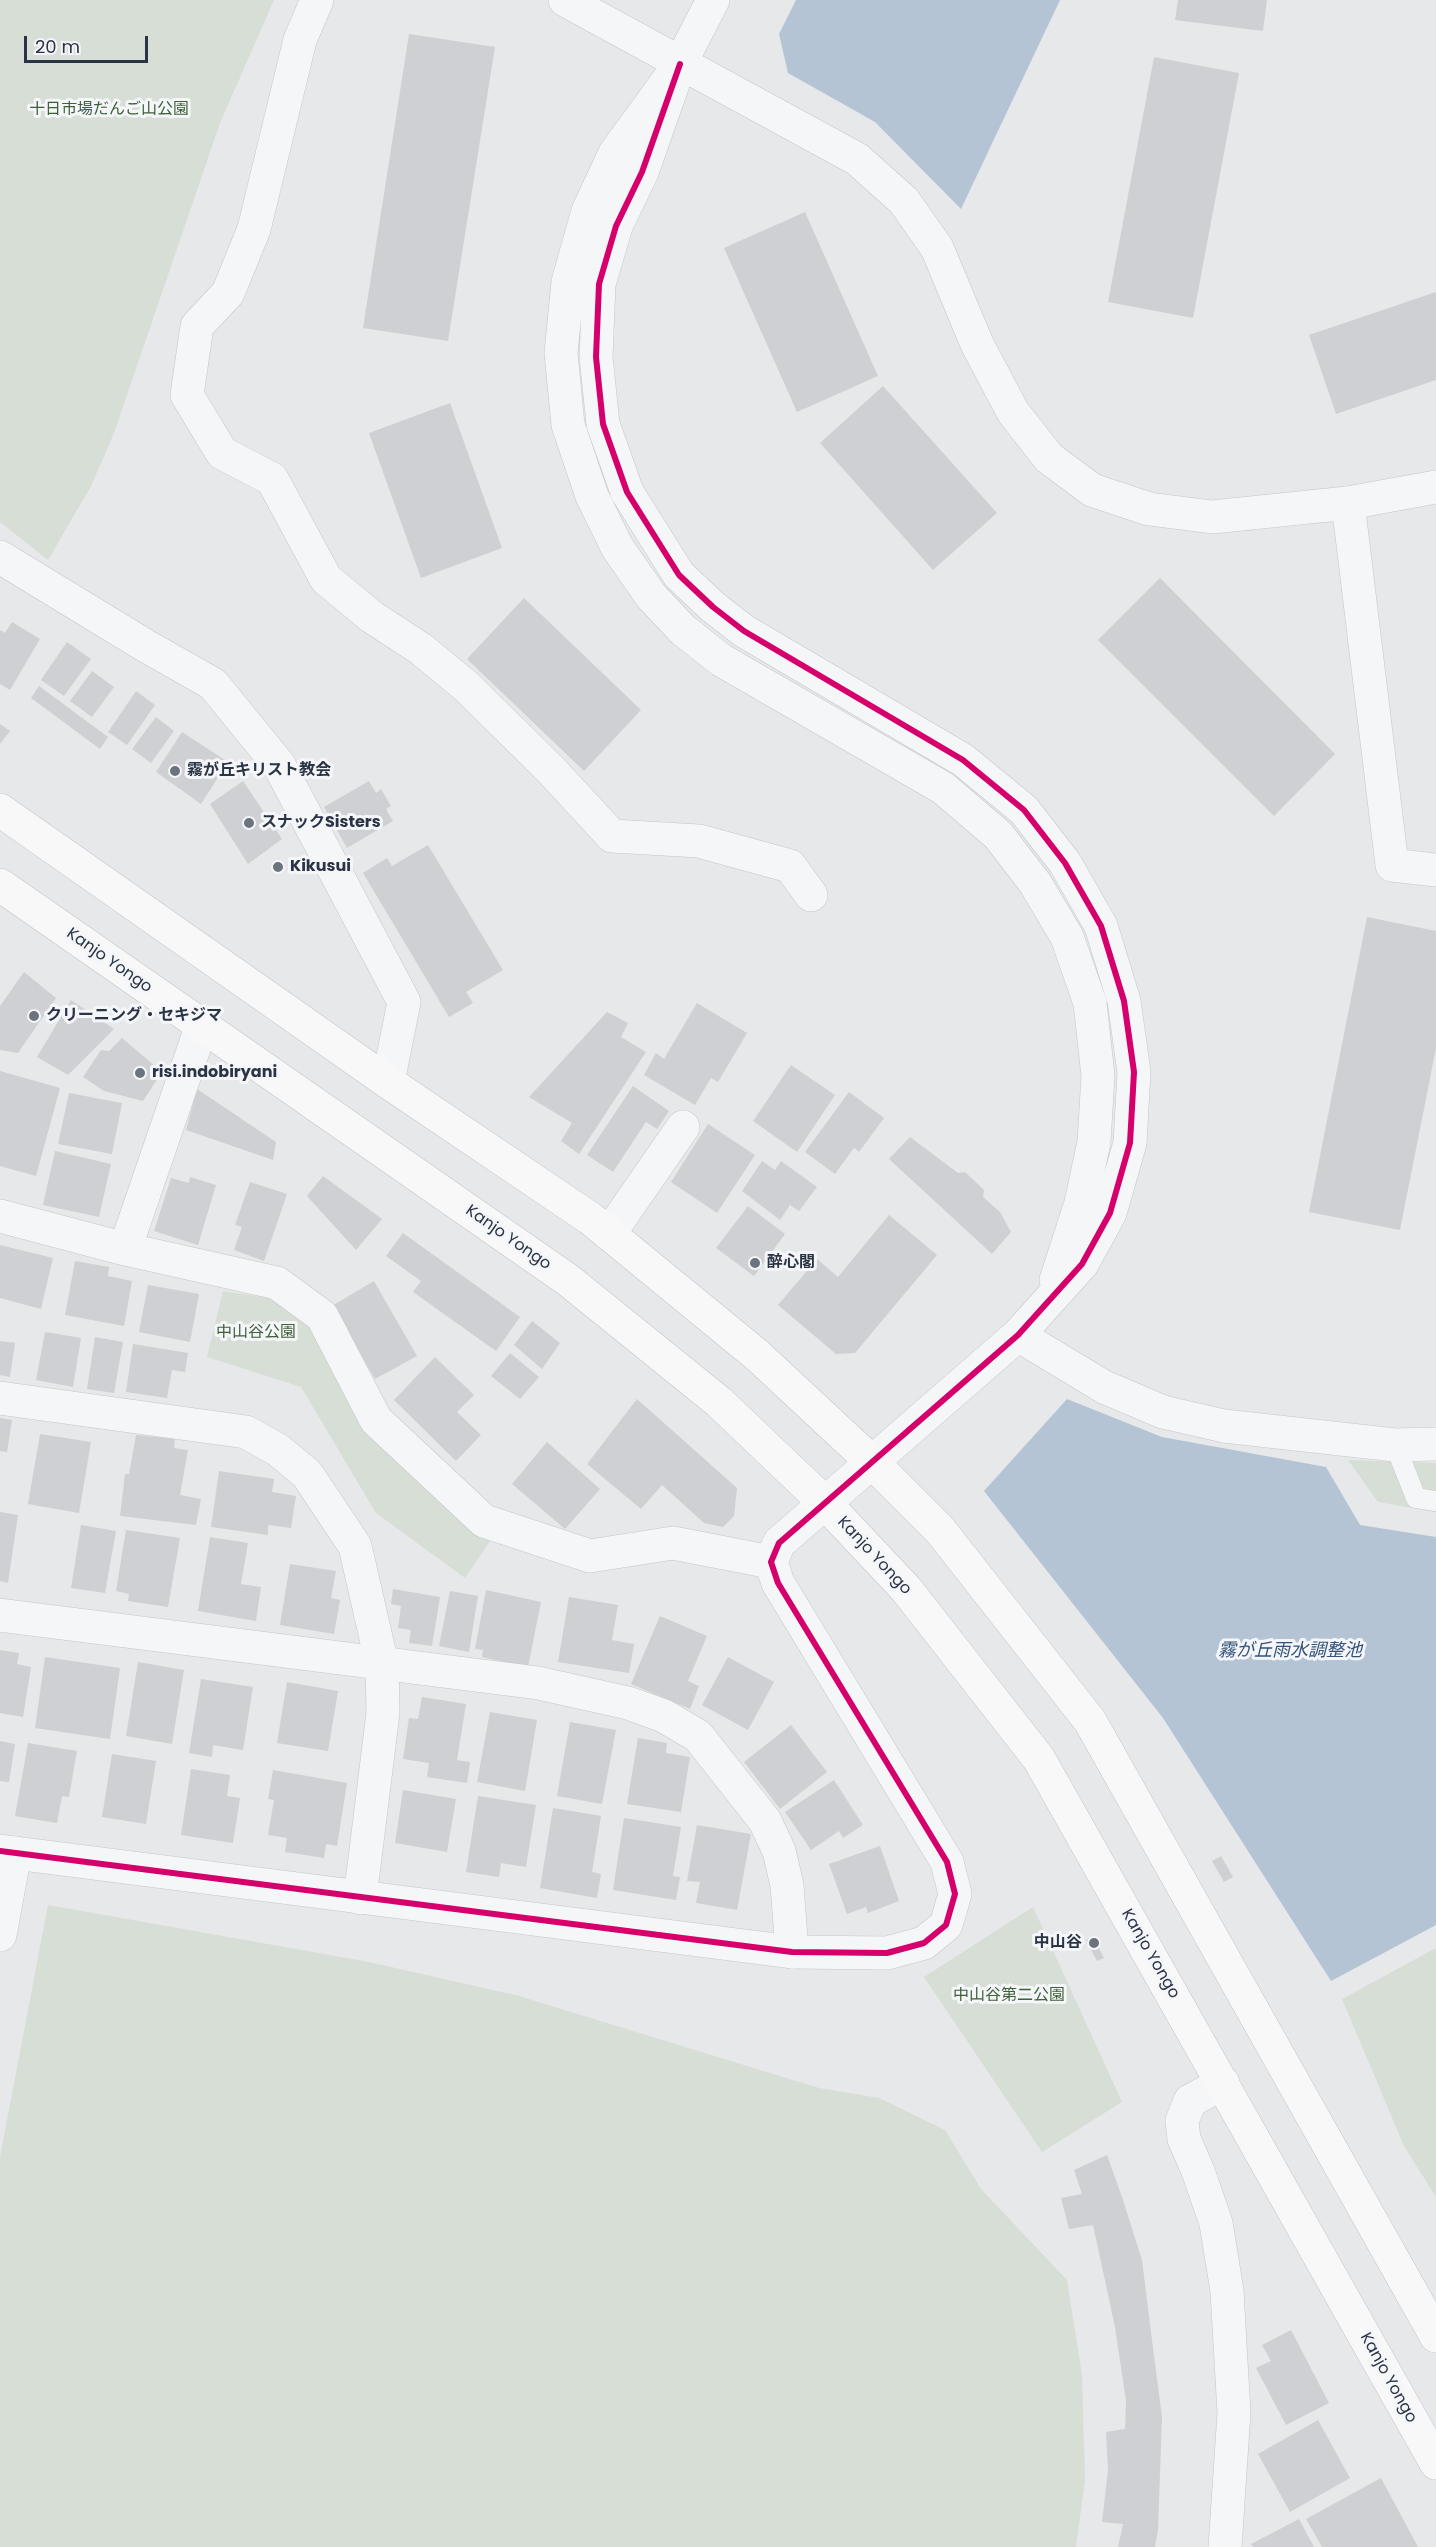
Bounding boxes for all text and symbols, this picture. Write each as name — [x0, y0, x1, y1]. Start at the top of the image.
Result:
scale bar — [27, 24, 152, 62]
text: 20 m — [35, 34, 80, 59]
park label: 十日市場だんご山公園 — [29, 100, 189, 120]
place label: 霧が丘キリスト教会 — [187, 761, 331, 781]
marker: 霧が丘キリスト教会 — [168, 764, 182, 778]
place label: スナックSisters — [261, 813, 381, 833]
marker: スナックSisters — [242, 816, 256, 830]
place label: Kikusui — [290, 857, 351, 877]
marker: Kikusui — [271, 860, 285, 874]
street label: Kanjo Yongo — [63, 924, 155, 998]
place label: クリーニング・セキジマ — [46, 1006, 222, 1026]
marker: クリーニング・セキジマ — [27, 1009, 41, 1023]
place label: risi.indobiryani — [152, 1063, 277, 1083]
marker: risi.indobiryani — [133, 1066, 147, 1080]
street label: Kanjo Yongo — [462, 1201, 554, 1275]
place label: 醉心閣 — [767, 1253, 815, 1273]
marker: 醉心閣 — [748, 1256, 762, 1270]
park label: 中山谷公園 — [216, 1323, 296, 1343]
street label: Kanjo Yongo — [833, 1513, 915, 1599]
water label: 霧が丘雨水調整池 — [1218, 1640, 1362, 1662]
street label: Kanjo Yongo — [1117, 1906, 1183, 2002]
place label: 中山谷 — [1034, 1933, 1082, 1953]
marker: 中山谷 — [1087, 1936, 1101, 1950]
park label: 中山谷第二公園 — [953, 1986, 1065, 2006]
street label: Kanjo Yongo — [1355, 2330, 1421, 2426]

